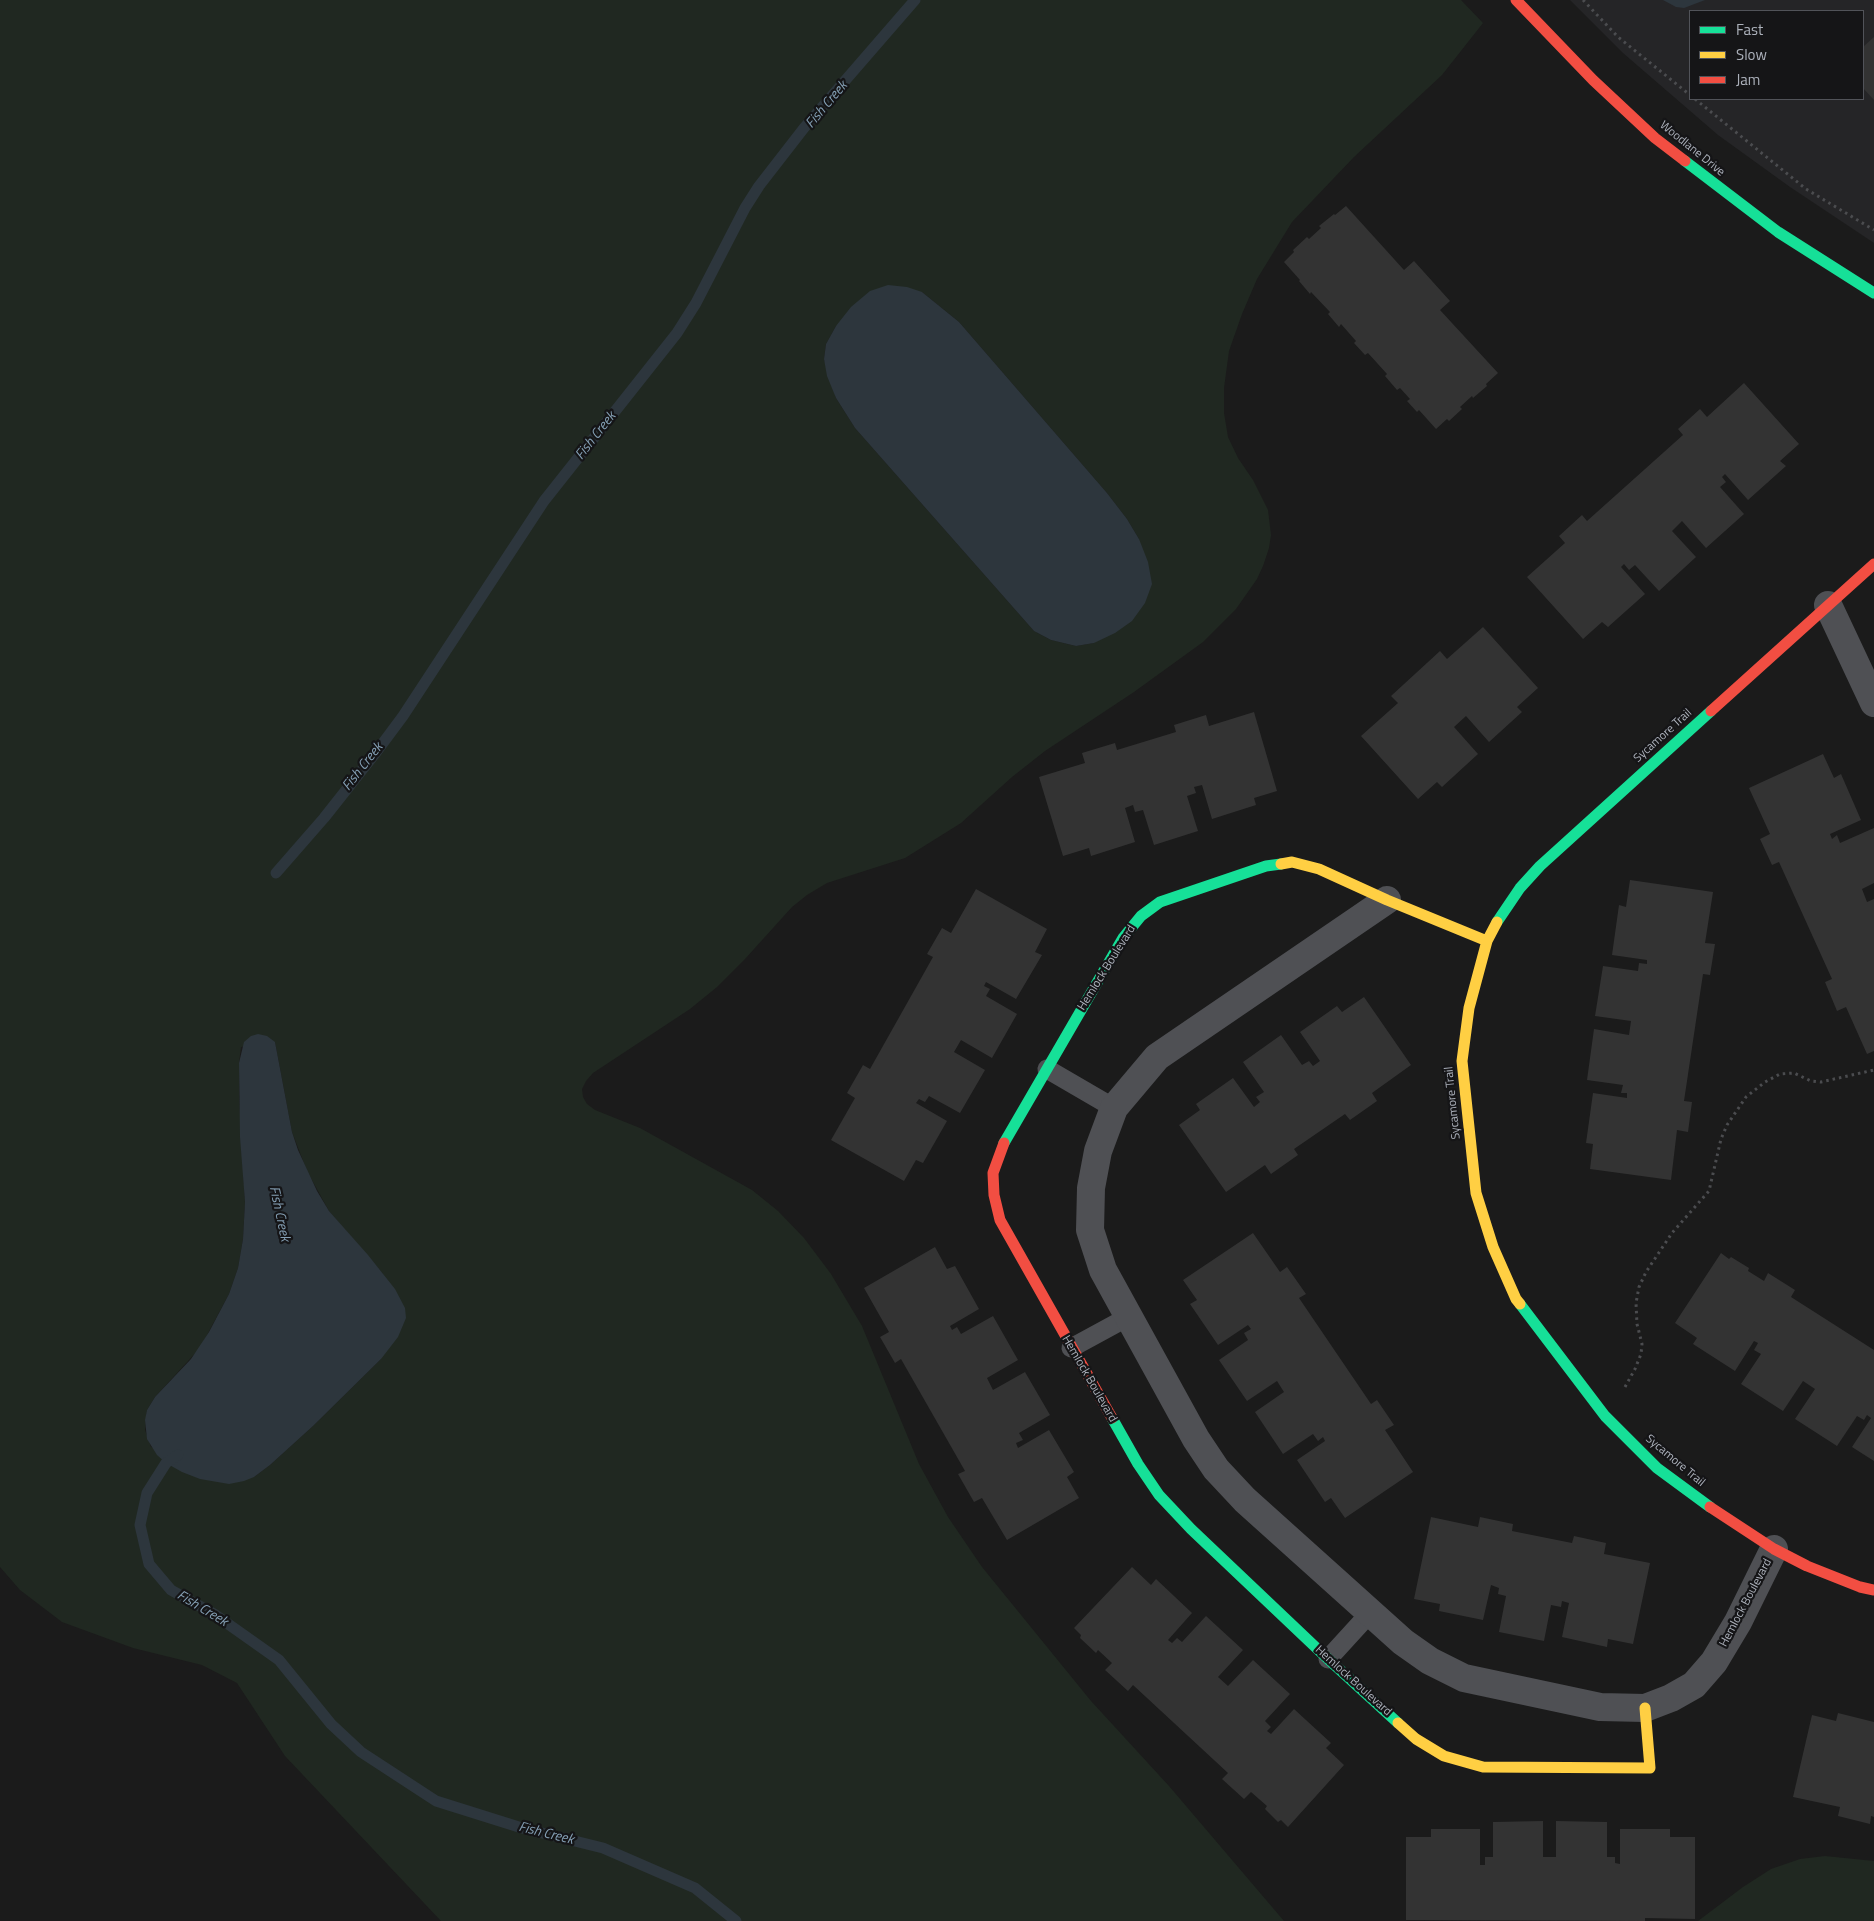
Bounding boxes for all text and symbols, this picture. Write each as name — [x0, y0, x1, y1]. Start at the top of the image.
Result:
legend — [1689, 10, 1864, 100]
text: Fast — [1736, 18, 1763, 41]
text: Slow — [1736, 43, 1767, 66]
text: Jam — [1736, 68, 1760, 91]
water label: Fish Creek — [803, 78, 851, 132]
street label: Woodlane Drive — [1657, 118, 1727, 180]
water label: Fish Creek — [572, 409, 620, 463]
street label: Sycamore Trail — [1631, 706, 1695, 766]
water label: Fish Creek — [339, 740, 387, 794]
street label: Hemlock Boulevard — [1075, 923, 1139, 1013]
street label: Sycamore Trail — [1442, 1066, 1464, 1140]
water label: Fish Creek — [265, 1185, 293, 1243]
street label: Hemlock Boulevard — [1058, 1333, 1120, 1425]
street label: Sycamore Trail — [1642, 1432, 1708, 1490]
street label: Hemlock Boulevard — [1717, 1556, 1775, 1650]
water label: Fish Creek — [174, 1587, 230, 1631]
street label: Hemlock Boulevard — [1312, 1643, 1394, 1719]
water label: Fish Creek — [517, 1819, 575, 1849]

